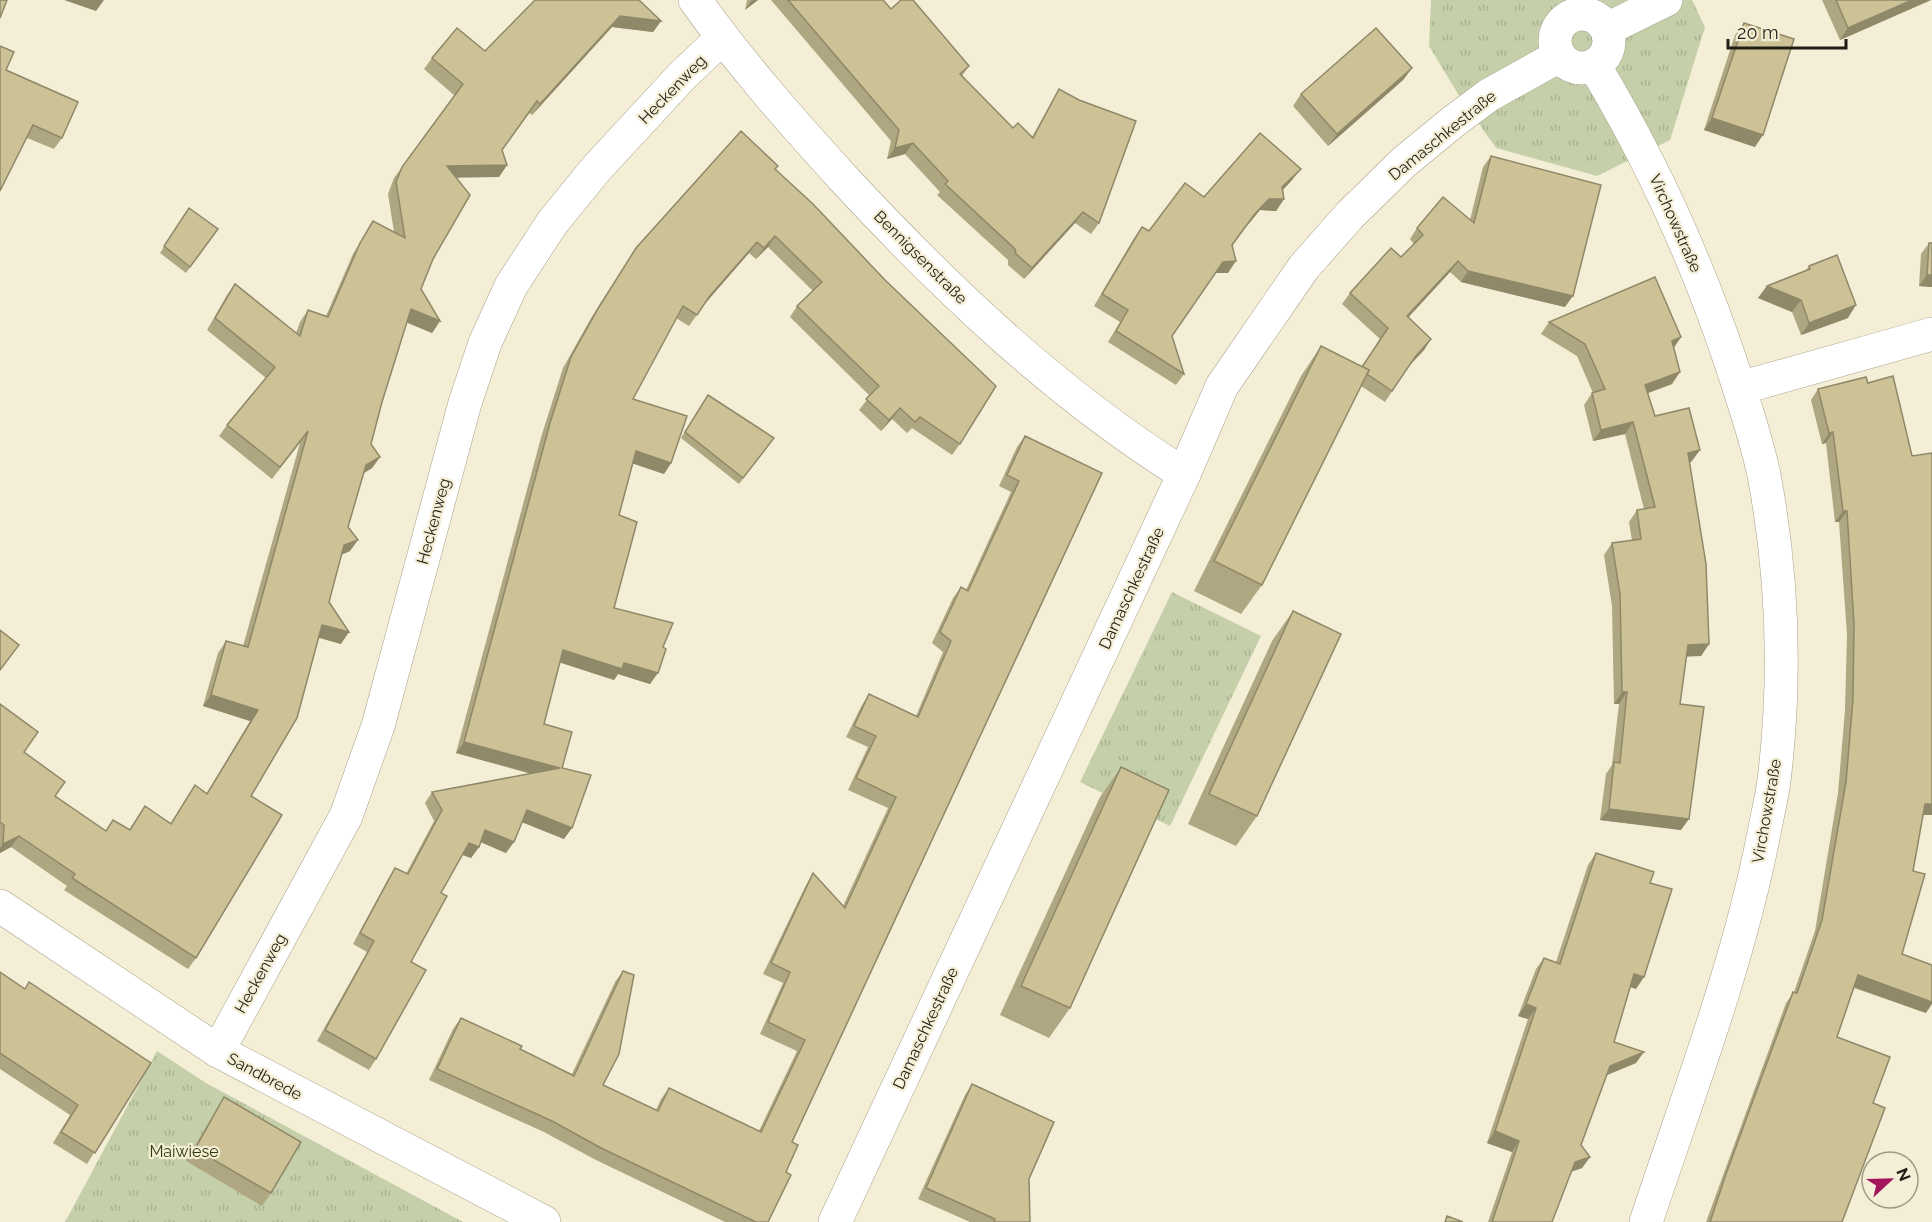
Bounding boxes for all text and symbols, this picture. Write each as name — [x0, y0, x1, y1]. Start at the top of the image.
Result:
scale bar — [1728, 12, 1846, 50]
text: 20 m — [1737, 22, 1779, 43]
street label: Heckenweg — [635, 51, 710, 128]
street label: Damaschkestraße — [1385, 86, 1500, 184]
street label: Virchowstraße — [1645, 171, 1706, 275]
street label: Bennigsenstraße — [870, 207, 971, 308]
street label: Heckenweg — [413, 476, 454, 566]
street label: Damaschkestraße — [1095, 524, 1168, 652]
street label: Virchowstraße — [1748, 758, 1785, 865]
street label: Heckenweg — [231, 930, 290, 1017]
street label: Damaschkestraße — [889, 964, 962, 1092]
street label: Sandbrede — [224, 1049, 305, 1104]
park label: Maiwiese — [149, 1142, 219, 1161]
north arrow — [1860, 1150, 1920, 1210]
text: N — [1892, 1165, 1915, 1184]

